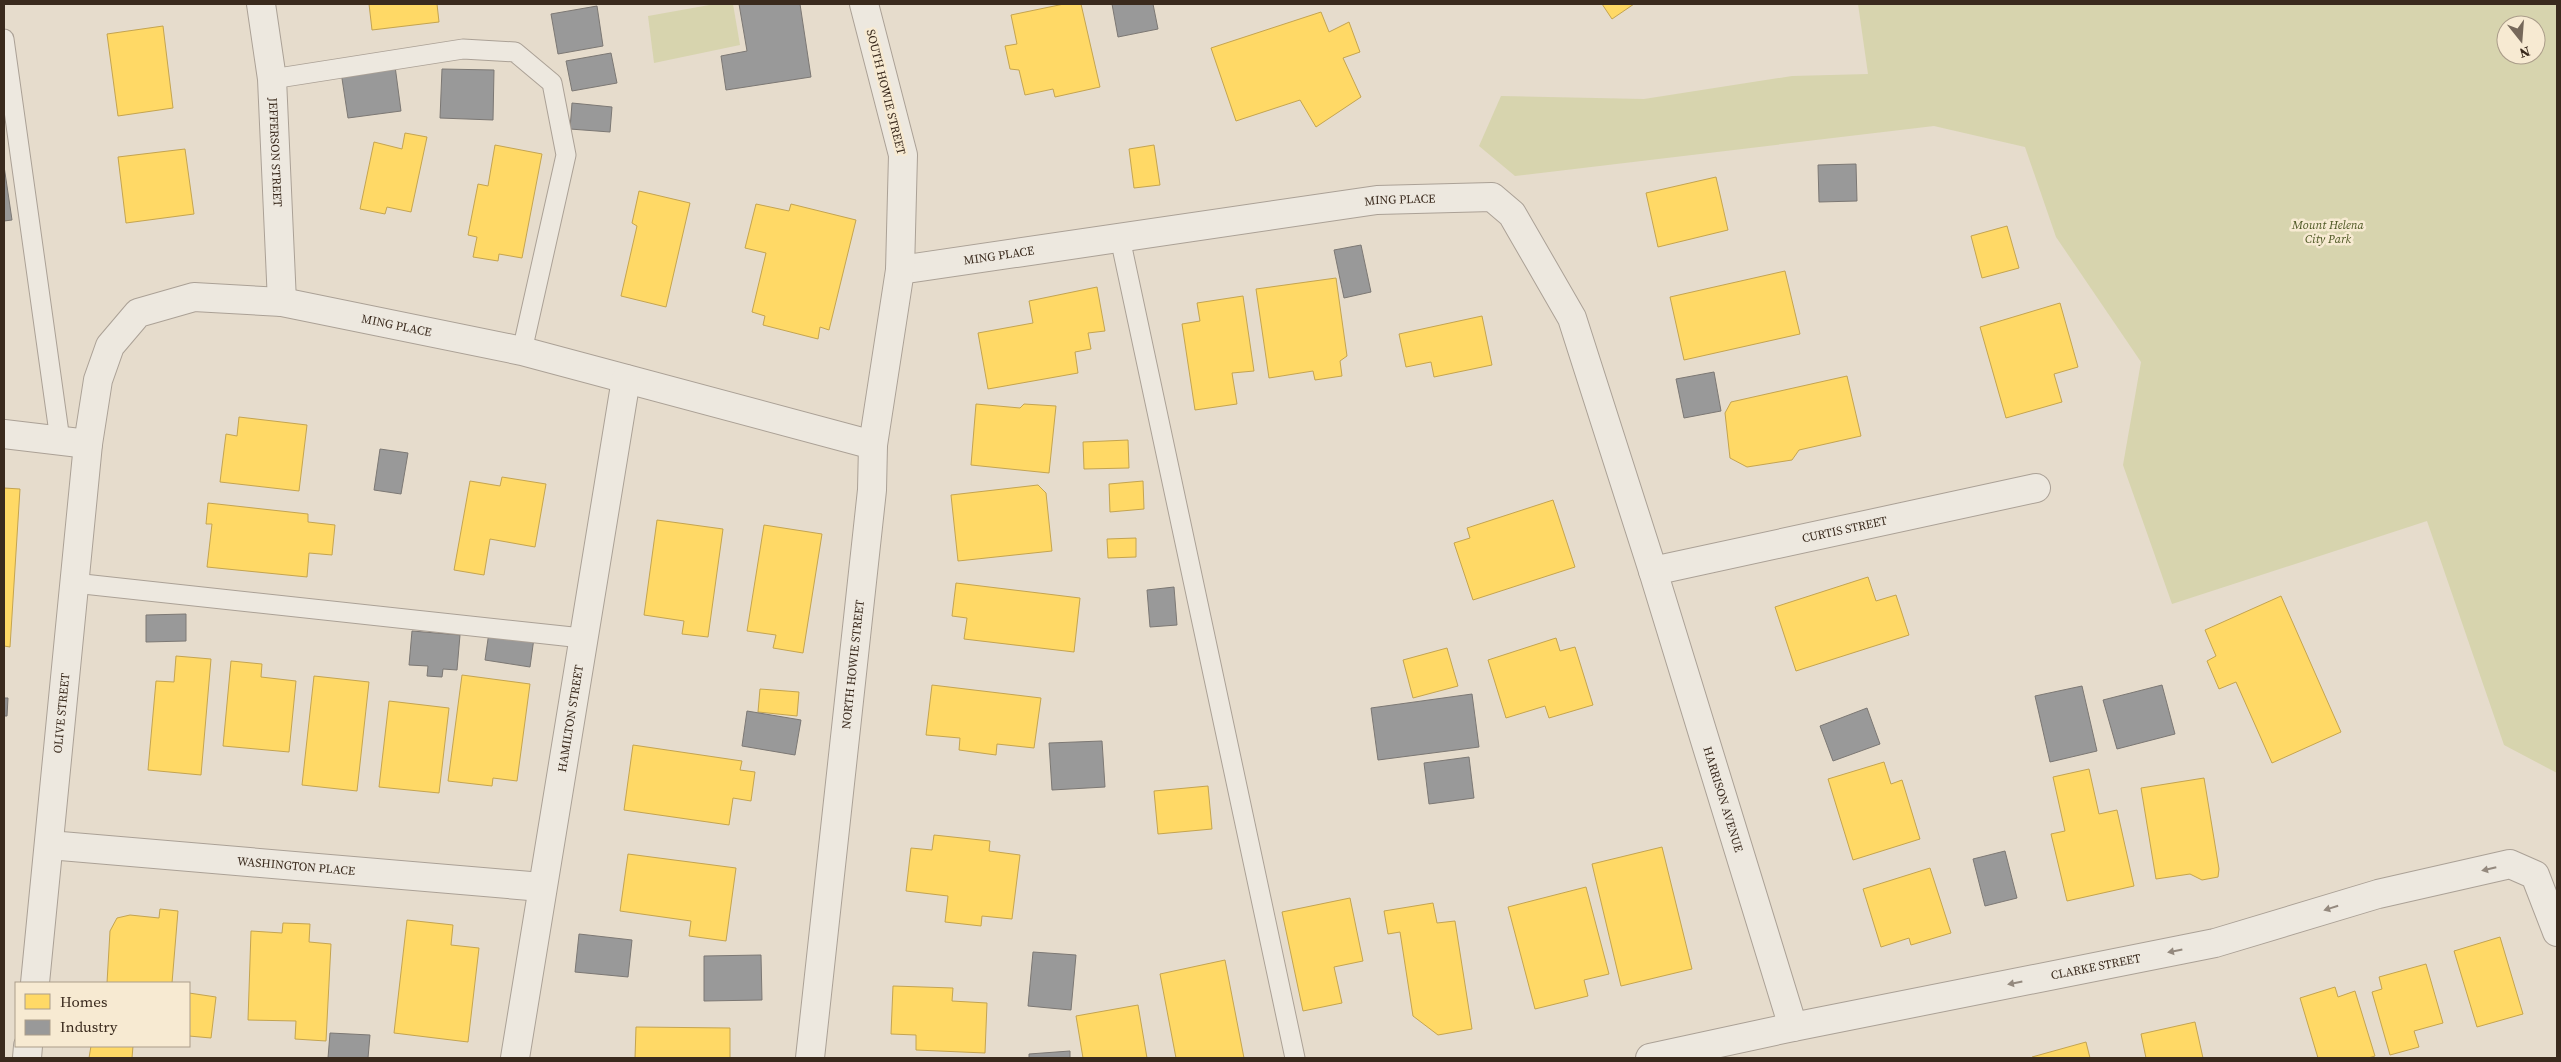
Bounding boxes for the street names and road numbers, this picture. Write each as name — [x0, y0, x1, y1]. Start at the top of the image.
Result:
street label: SOUTH HOWIE STREET — [863, 28, 910, 157]
street label: JEFFERSON STREET — [265, 96, 286, 208]
street label: MING PLACE — [1363, 190, 1436, 210]
street label: MING PLACE — [963, 242, 1035, 269]
street label: MING PLACE — [360, 310, 433, 340]
street label: CURTIS STREET — [1800, 512, 1889, 547]
street label: NORTH HOWIE STREET — [838, 598, 868, 730]
street label: HAMILTON STREET — [554, 663, 587, 773]
street label: OLIVE STREET — [50, 672, 73, 754]
street label: HARRISON AVENUE — [1699, 745, 1747, 854]
street label: WASHINGTON PLACE — [236, 853, 356, 879]
street label: CLARKE STREET — [2049, 950, 2143, 983]

